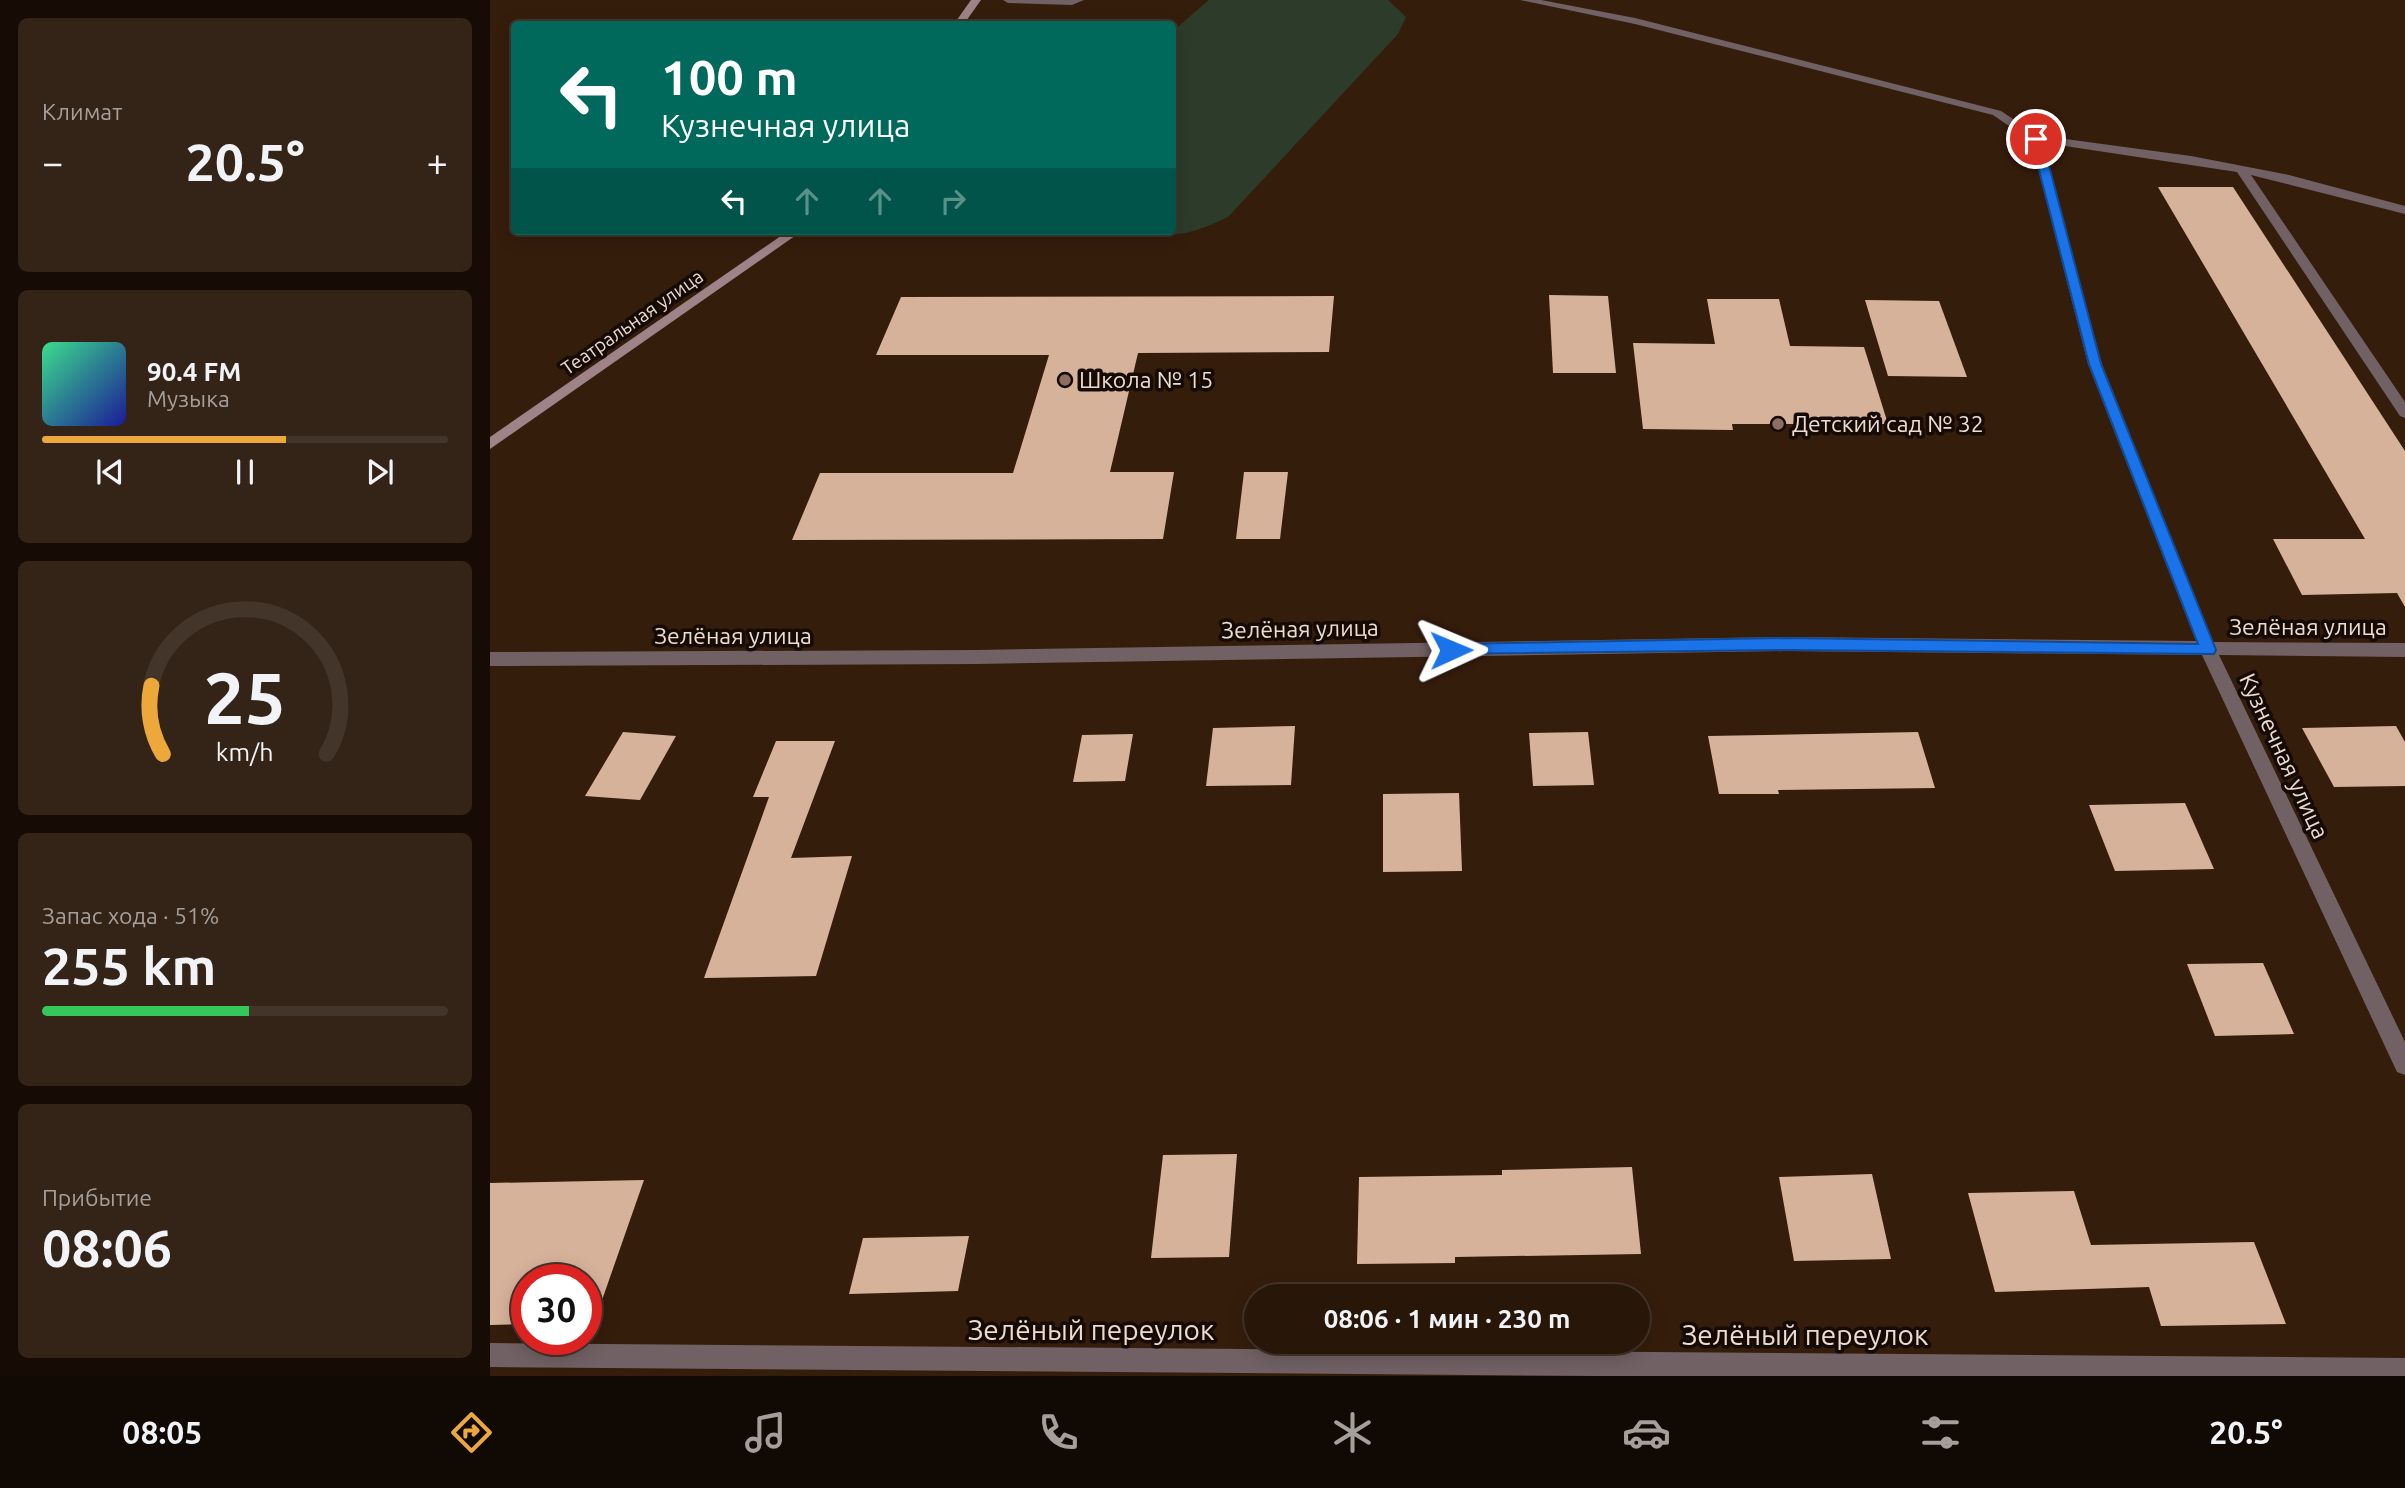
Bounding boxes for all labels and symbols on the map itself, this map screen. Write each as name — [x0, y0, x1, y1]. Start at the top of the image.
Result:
pin — [2006, 109, 2066, 169]
street label: Театральная улица — [557, 265, 707, 379]
place label: Школа № 15 — [1079, 367, 1213, 392]
marker: Школа № 15 — [1057, 372, 1073, 388]
place label: Детский сад № 32 — [1792, 411, 1984, 436]
marker: Детский сад № 32 — [1770, 416, 1786, 432]
position arrow — [1414, 613, 1488, 687]
street label: Зелёная улица — [2229, 614, 2387, 639]
street label: Зелёная улица — [1221, 615, 1379, 642]
street label: Зелёная улица — [654, 623, 812, 648]
street label: Кузнечная улица — [2235, 669, 2334, 842]
speed limit sign: 30 — [511, 1264, 602, 1355]
street label: Зелёный переулок — [968, 1314, 1214, 1345]
street label: Зелёный переулок — [1682, 1319, 1928, 1350]

